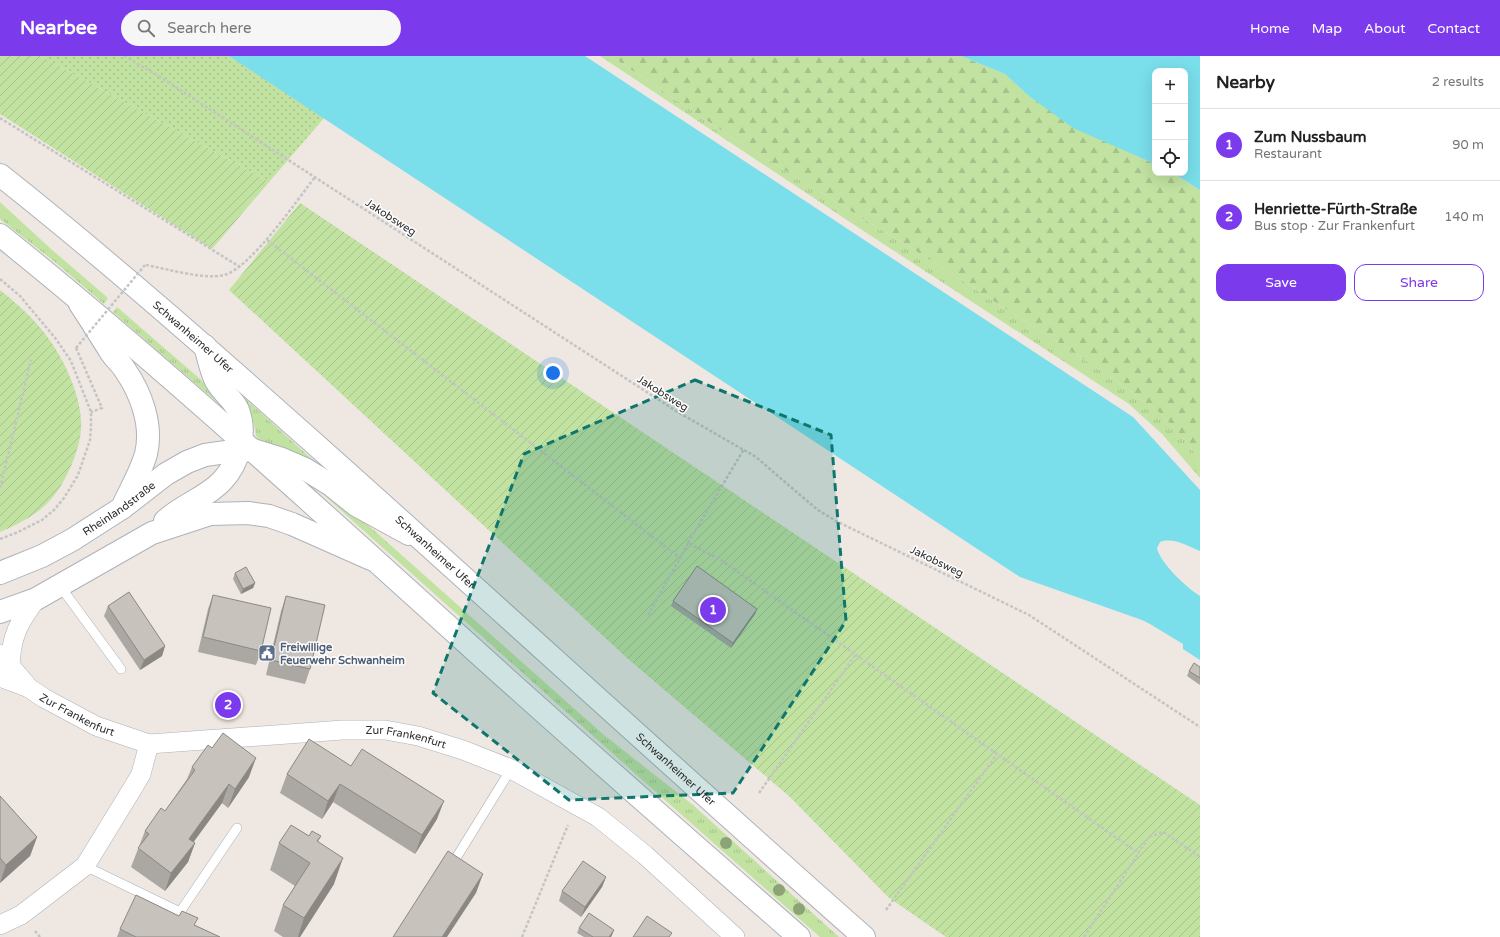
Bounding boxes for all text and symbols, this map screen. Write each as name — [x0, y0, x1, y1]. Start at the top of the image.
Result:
search box — [121, 10, 401, 46]
text: Nearbee — [20, 17, 97, 39]
icon: search — [135, 17, 157, 39]
text: Search here — [167, 19, 252, 37]
text: Home — [1250, 20, 1290, 37]
text: Map — [1312, 20, 1342, 37]
text: About — [1364, 20, 1406, 37]
text: Contact — [1428, 20, 1480, 37]
map controls — [1152, 68, 1188, 176]
button: + — [1152, 68, 1188, 104]
text: Nearby — [1216, 72, 1275, 93]
text: 2 results — [1432, 74, 1484, 90]
button: − — [1152, 104, 1188, 140]
text: Zum Nussbaum — [1254, 128, 1367, 146]
text: 1 — [1225, 137, 1233, 153]
text: 90 m — [1452, 137, 1484, 153]
button: locate — [1152, 140, 1188, 176]
text: Restaurant — [1254, 146, 1322, 162]
street label: Jakobsweg — [363, 196, 419, 239]
text: Henriette-Fürth-Straße — [1254, 200, 1417, 218]
text: 2 — [1225, 209, 1233, 225]
text: 140 m — [1444, 209, 1484, 225]
text: Bus stop · Zur Frankenfurt — [1254, 218, 1415, 234]
button: Save — [1216, 264, 1346, 301]
button: Share — [1354, 264, 1484, 301]
street label: Schwanheimer Ufer — [150, 299, 236, 376]
your location — [543, 363, 563, 383]
street label: Jakobsweg — [635, 373, 691, 414]
street label: Rheinlandstraße — [80, 479, 158, 538]
street label: Schwanheimer Ufer — [393, 513, 478, 592]
street label: Jakobsweg — [908, 543, 966, 580]
pin: 1 — [700, 595, 726, 625]
place label: Freiwillige Feuerwehr Schwanheim — [280, 641, 405, 667]
public building icon: Freiwillige Feuerwehr Schwanheim — [257, 643, 277, 663]
pin: 2 — [215, 690, 241, 720]
street label: Zur Frankenfurt — [37, 691, 116, 739]
street label: Zur Frankenfurt — [366, 724, 448, 751]
street label: Schwanheimer Ufer — [633, 730, 719, 809]

